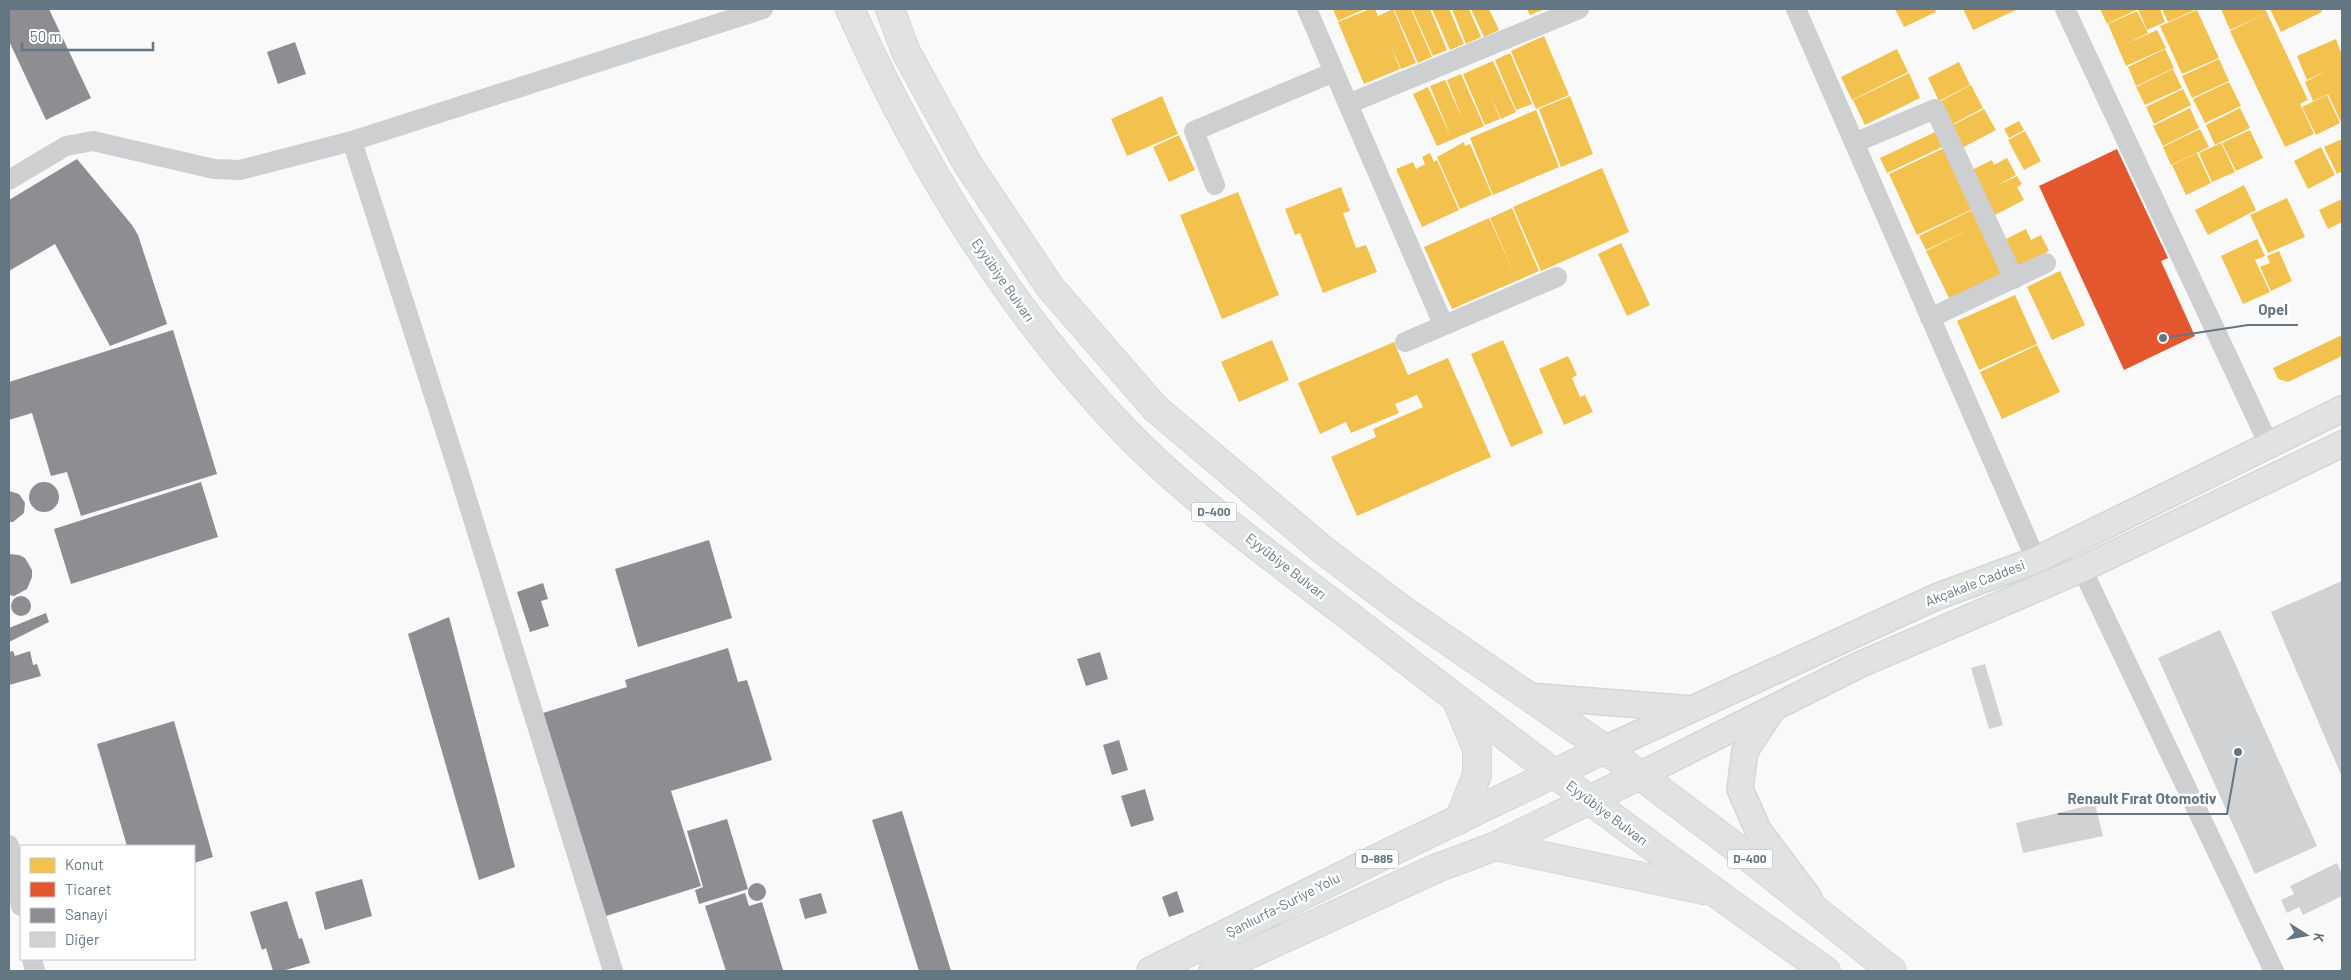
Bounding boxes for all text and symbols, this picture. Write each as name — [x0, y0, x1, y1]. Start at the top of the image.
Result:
scale bar — [22, 20, 154, 52]
text: 50 m — [30, 27, 62, 45]
street label: Eyyübiye Bulvarı — [968, 235, 1038, 325]
callout: Opel — [2248, 295, 2298, 325]
text: Opel — [2258, 300, 2288, 318]
road number: D-400 — [1192, 502, 1236, 522]
street label: Eyyübiye Bulvarı — [1243, 529, 1330, 602]
street label: Akçakale Caddesi — [1922, 556, 2027, 609]
street label: Eyyübiye Bulvarı — [1563, 776, 1651, 849]
callout: Renault Fırat Otomotiv — [2058, 784, 2227, 814]
text: Renault Fırat Otomotiv — [2067, 789, 2217, 807]
legend — [20, 845, 195, 960]
road number: D-885 — [1356, 850, 1398, 869]
road number: D-400 — [1728, 850, 1772, 869]
text: Konut — [65, 855, 104, 873]
street label: Şanlıurfa-Suriye Yolu — [1223, 868, 1343, 941]
text: Ticaret — [65, 880, 111, 898]
text: Sanayi — [65, 905, 108, 923]
north arrow — [2281, 910, 2331, 960]
text: Diğer — [65, 930, 100, 948]
text: K — [2310, 932, 2328, 944]

